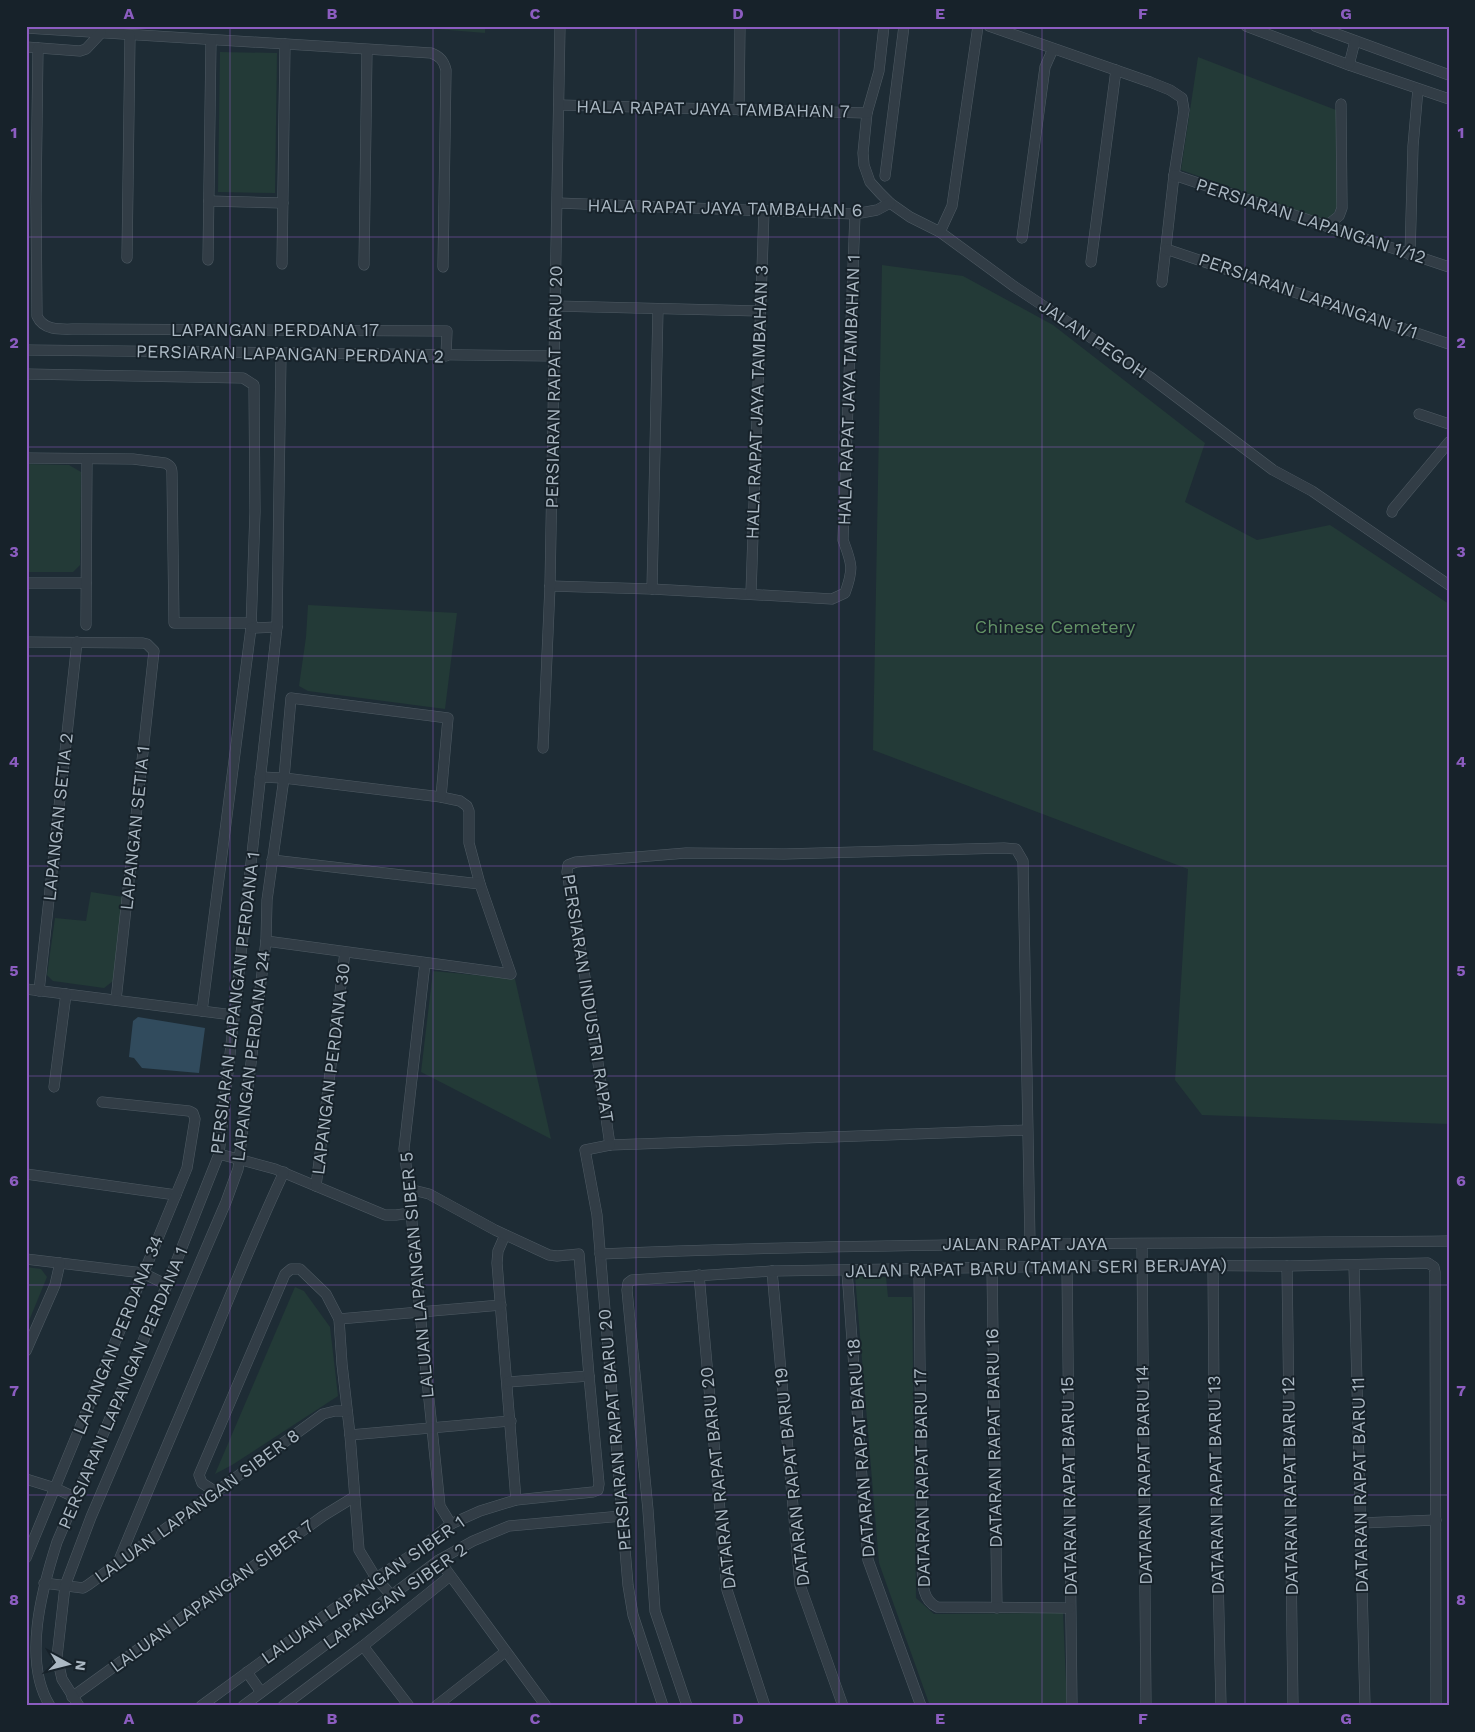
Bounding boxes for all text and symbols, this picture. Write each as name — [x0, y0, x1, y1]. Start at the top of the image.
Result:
text: A — [124, 4, 135, 23]
text: B — [327, 4, 338, 23]
text: C — [530, 4, 541, 23]
text: D — [732, 4, 744, 23]
text: E — [935, 4, 945, 23]
text: F — [1138, 4, 1148, 23]
text: G — [1340, 4, 1352, 23]
street label: HALA RAPAT JAYA TAMBAHAN 7 — [576, 96, 850, 121]
text: 1 — [11, 123, 17, 142]
text: 1 — [1458, 123, 1464, 142]
street label: PERSIARAN LAPANGAN 1/12 — [1194, 173, 1429, 268]
street label: HALA RAPAT JAYA TAMBAHAN 6 — [587, 195, 863, 220]
street label: PERSIARAN LAPANGAN 1/1 — [1196, 248, 1420, 343]
street label: HALA RAPAT JAYA TAMBAHAN 1 — [833, 254, 864, 526]
street label: HALA RAPAT JAYA TAMBAHAN 3 — [741, 264, 772, 540]
street label: PERSIARAN RAPAT BARU 20 — [541, 265, 566, 509]
street label: JALAN PEGOH — [1035, 295, 1151, 382]
street label: LAPANGAN PERDANA 17 — [171, 319, 379, 340]
text: 2 — [9, 333, 19, 352]
text: 2 — [1456, 333, 1466, 352]
street label: PERSIARAN LAPANGAN PERDANA 2 — [136, 340, 444, 367]
text: 3 — [9, 542, 19, 561]
text: 3 — [1456, 542, 1466, 561]
park label: Chinese Cemetery — [975, 616, 1136, 637]
street label: LAPANGAN SETIA 2 — [38, 732, 77, 902]
street label: LAPANGAN SETIA 1 — [115, 745, 154, 911]
text: 4 — [9, 752, 19, 771]
text: 4 — [1456, 752, 1466, 771]
street label: PERSIARAN LAPANGAN PERDANA 1 — [206, 851, 263, 1155]
street label: PERSIARAN INDUSTRI RAPAT — [558, 872, 619, 1124]
street label: LAPANGAN PERDANA 24 — [227, 949, 274, 1163]
text: 5 — [9, 961, 19, 980]
text: 5 — [1456, 961, 1466, 980]
street label: LAPANGAN PERDANA 30 — [307, 962, 354, 1176]
street label: LALUAN LAPANGAN SIBER 5 — [395, 1151, 438, 1399]
text: 6 — [9, 1171, 19, 1190]
text: 6 — [1456, 1171, 1466, 1190]
street label: LAPANGAN PERDANA 34 — [68, 1232, 167, 1437]
street label: JALAN RAPAT JAYA — [942, 1233, 1108, 1254]
street label: PERSIARAN LAPANGAN PERDANA 1 — [53, 1244, 192, 1532]
street label: JALAN RAPAT BARU (TAMAN SERI BERJAYA) — [845, 1254, 1227, 1281]
street label: PERSIARAN RAPAT BARU 20 — [593, 1308, 636, 1552]
street label: DATARAN RAPAT BARU 16 — [981, 1328, 1006, 1548]
street label: DATARAN RAPAT BARU 18 — [842, 1338, 879, 1558]
street label: DATARAN RAPAT BARU 14 — [1131, 1365, 1156, 1585]
street label: DATARAN RAPAT BARU 20 — [695, 1366, 740, 1590]
street label: DATARAN RAPAT BARU 19 — [770, 1367, 813, 1588]
street label: DATARAN RAPAT BARU 17 — [909, 1368, 934, 1588]
street label: DATARAN RAPAT BARU 13 — [1203, 1375, 1228, 1595]
street label: DATARAN RAPAT BARU 15 — [1056, 1376, 1081, 1596]
street label: DATARAN RAPAT BARU 12 — [1277, 1376, 1302, 1596]
street label: DATARAN RAPAT BARU 11 — [1347, 1377, 1372, 1593]
text: 7 — [9, 1381, 19, 1400]
text: 7 — [1456, 1381, 1466, 1400]
street label: LALUAN LAPANGAN SIBER 8 — [90, 1424, 303, 1587]
street label: LALUAN LAPANGAN SIBER 1 — [257, 1511, 469, 1668]
street label: LALUAN LAPANGAN SIBER 7 — [106, 1515, 318, 1677]
street label: LAPANGAN SIBER 2 — [319, 1538, 471, 1653]
text: 8 — [9, 1590, 19, 1609]
text: 8 — [1456, 1590, 1466, 1609]
north arrow — [42, 1640, 92, 1690]
text: N — [72, 1659, 89, 1672]
text: A — [124, 1709, 135, 1728]
text: B — [327, 1709, 338, 1728]
text: C — [530, 1709, 541, 1728]
text: D — [732, 1709, 744, 1728]
text: E — [935, 1709, 945, 1728]
text: F — [1138, 1709, 1148, 1728]
text: G — [1340, 1709, 1352, 1728]

